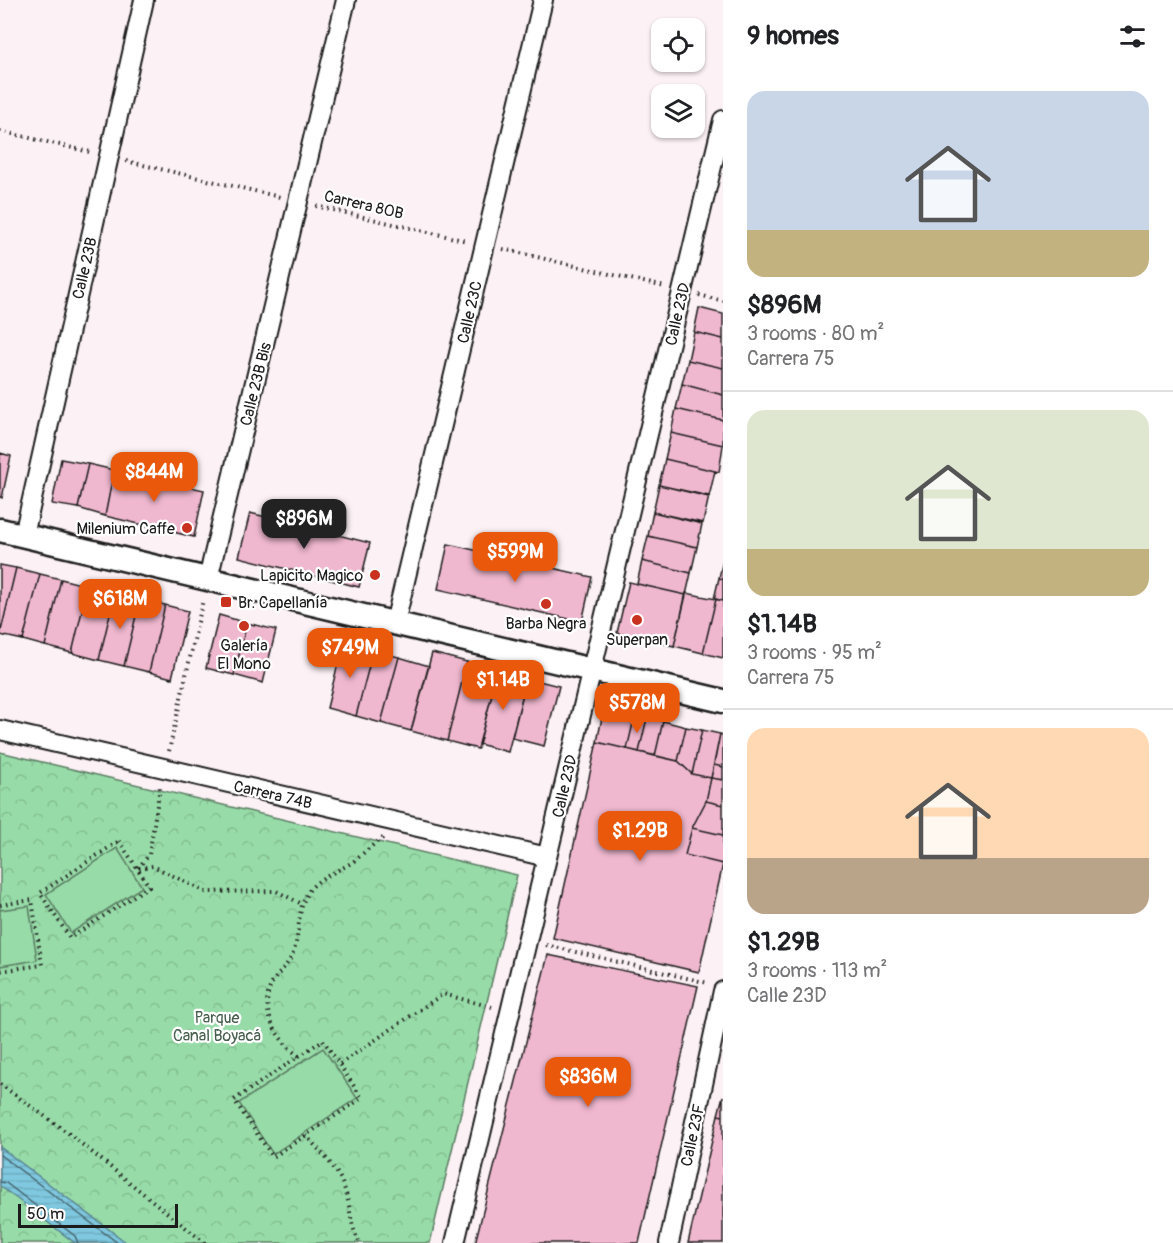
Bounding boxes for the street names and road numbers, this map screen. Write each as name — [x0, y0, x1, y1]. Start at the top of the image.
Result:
street label: Carrera 80B — [322, 186, 405, 224]
street label: Calle 23B — [68, 235, 102, 301]
street label: Calle 23C — [453, 279, 487, 345]
street label: Calle 23D — [661, 281, 695, 348]
street label: Calle 23B Bis — [236, 340, 276, 428]
street label: Calle 23D — [548, 753, 582, 820]
street label: Carrera 74B — [232, 776, 314, 814]
street label: Calle 23F — [677, 1102, 709, 1168]

